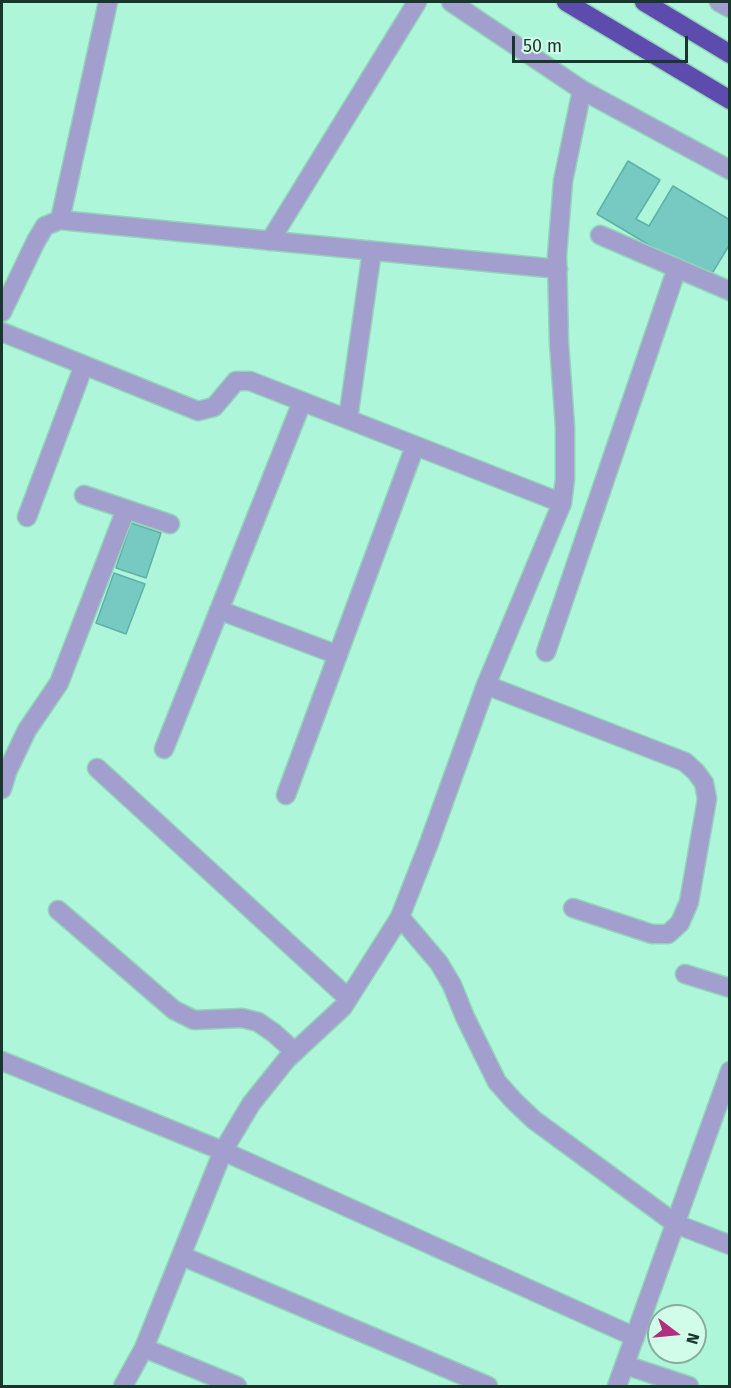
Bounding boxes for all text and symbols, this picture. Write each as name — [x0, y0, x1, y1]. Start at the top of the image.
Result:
scale bar — [515, 24, 690, 62]
text: 50 m — [523, 35, 562, 57]
north arrow — [647, 1304, 707, 1364]
text: N — [682, 1331, 703, 1346]

